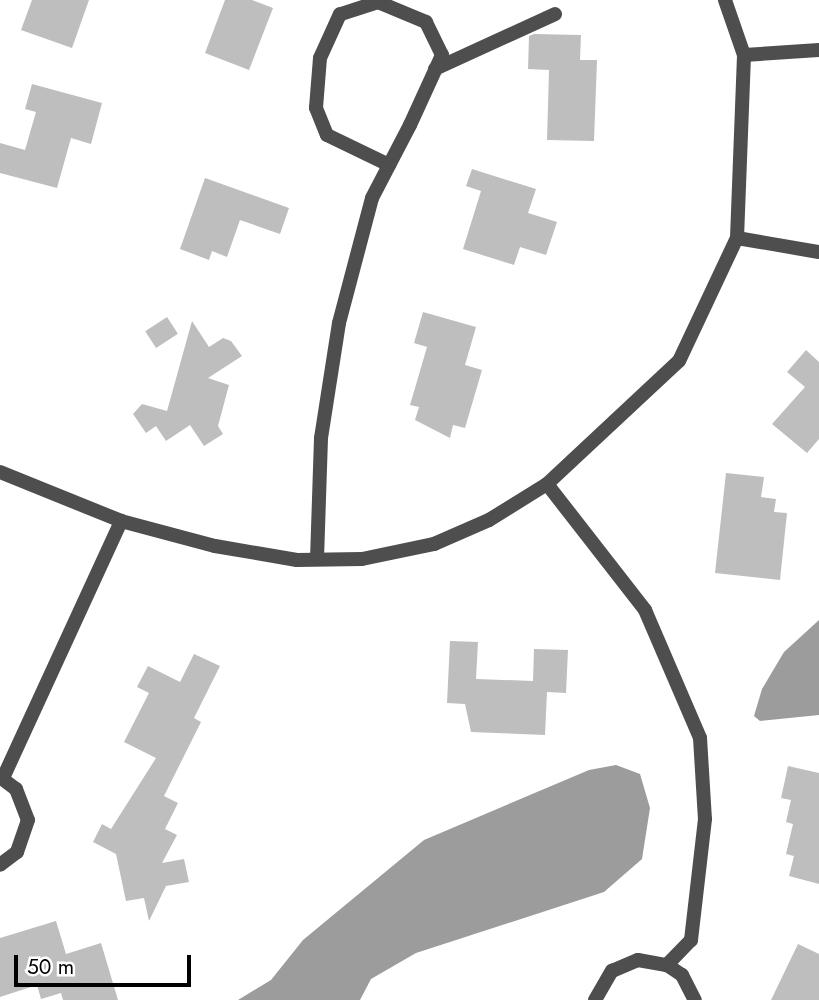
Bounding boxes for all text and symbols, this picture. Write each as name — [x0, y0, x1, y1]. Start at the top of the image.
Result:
scale bar — [18, 940, 194, 984]
text: 50 m — [27, 952, 74, 982]

